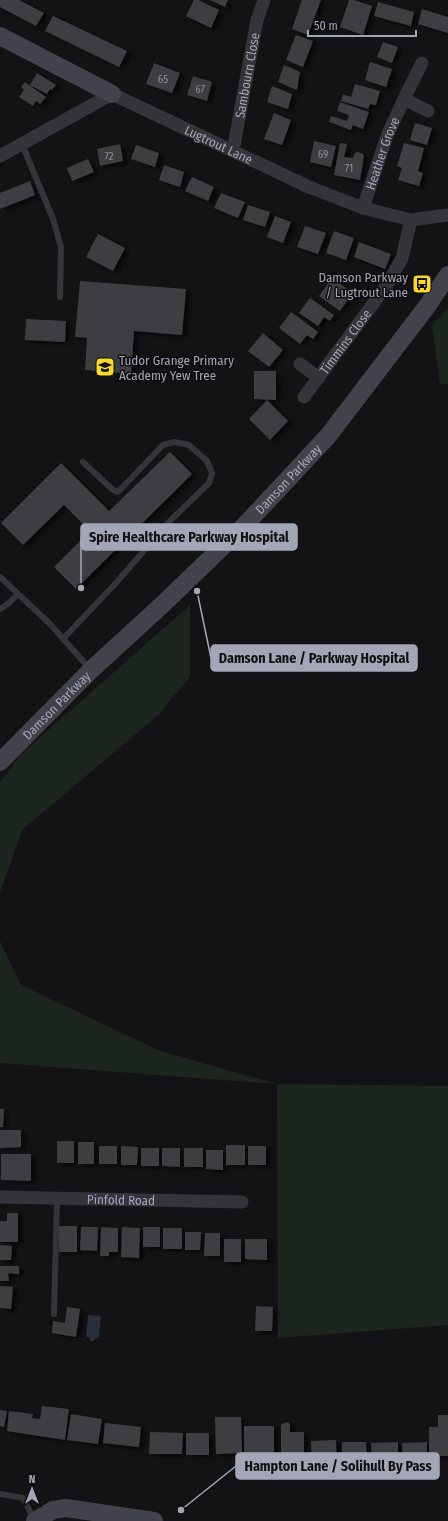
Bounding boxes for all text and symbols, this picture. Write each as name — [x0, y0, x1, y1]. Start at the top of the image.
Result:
scale bar — [308, 12, 416, 38]
text: 50 m — [314, 19, 338, 33]
street label: Sambourn Close — [232, 31, 263, 119]
house number: 65 — [158, 73, 168, 86]
house number: 67 — [195, 83, 205, 96]
street label: Heather Grove — [363, 115, 403, 192]
street label: Lugtrout Lane — [182, 122, 255, 167]
house number: 69 — [318, 148, 328, 161]
house number: 72 — [104, 150, 114, 163]
house number: 71 — [345, 162, 353, 175]
place label: Damson Parkway / Lugtrout Lane — [319, 270, 408, 300]
bus stop icon: Damson Parkway / Lugtrout Lane — [411, 273, 433, 295]
street label: Timmins Close — [317, 307, 374, 377]
place label: Tudor Grange Primary Academy Yew Tree — [119, 353, 234, 383]
school or university icon: Tudor Grange Primary Academy Yew Tree — [94, 356, 116, 378]
street label: Damson Parkway — [252, 441, 325, 517]
callout: Spire Healthcare Parkway Hospital — [81, 524, 297, 550]
text: Spire Healthcare Parkway Hospital — [89, 529, 289, 546]
callout: Damson Lane / Parkway Hospital — [211, 645, 417, 671]
text: Damson Lane / Parkway Hospital — [219, 650, 409, 667]
street label: Damson Parkway — [20, 668, 94, 743]
street label: Pinfold Road — [87, 1192, 155, 1208]
callout: Hampton Lane / Solihull By Pass — [236, 1453, 439, 1479]
text: Hampton Lane / Solihull By Pass — [244, 1458, 432, 1475]
north arrow — [12, 1469, 52, 1509]
text: N — [29, 1473, 35, 1486]

